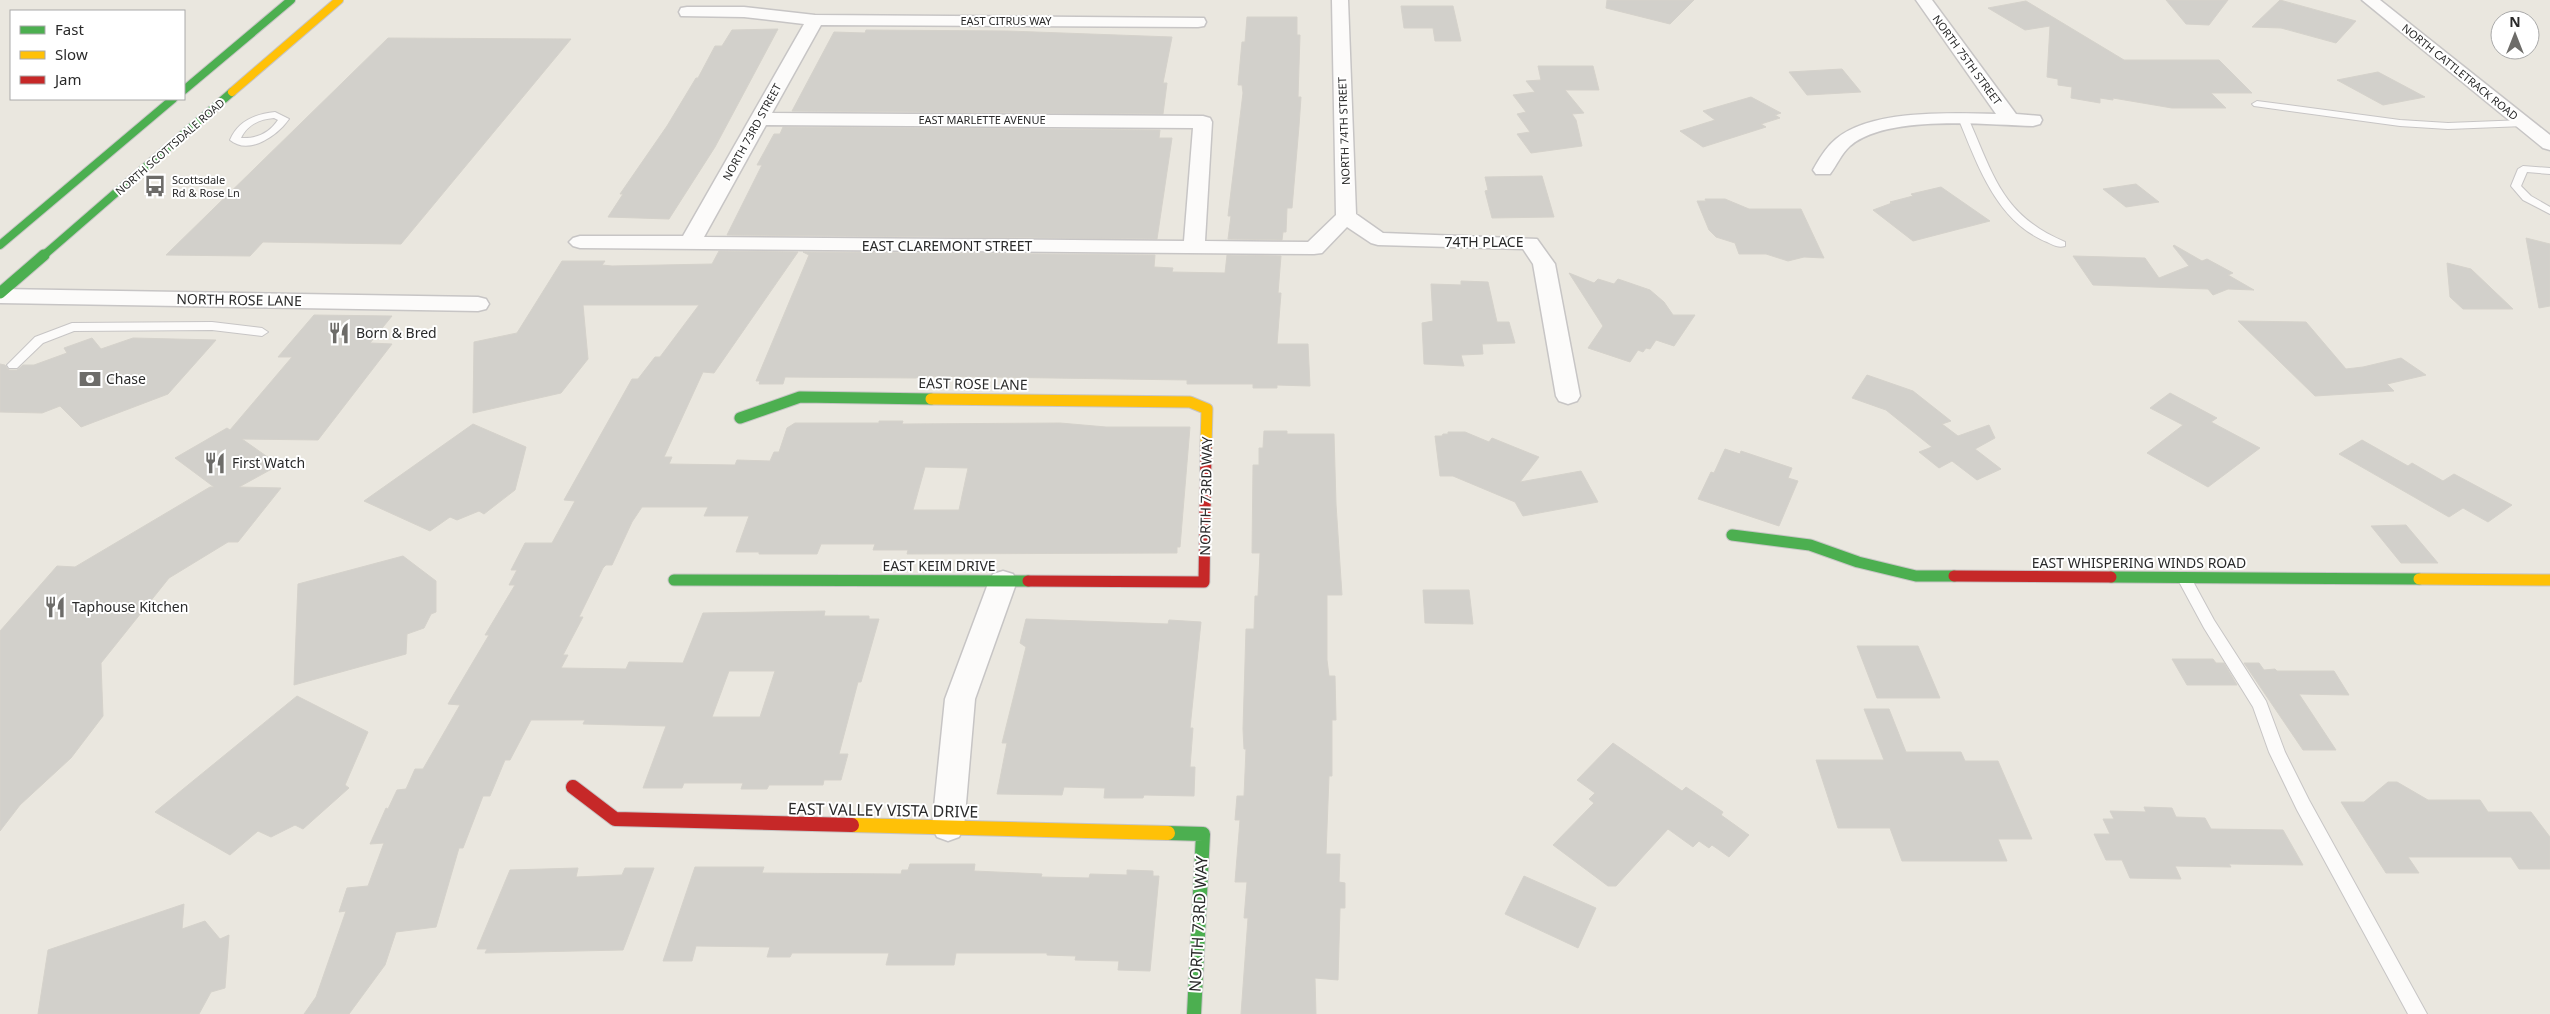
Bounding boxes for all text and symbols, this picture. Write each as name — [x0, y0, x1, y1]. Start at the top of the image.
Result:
legend — [10, 10, 185, 100]
north arrow — [2490, 10, 2540, 60]
street label: NORTH 75TH STREET — [1930, 12, 2005, 108]
street label: EAST CITRUS WAY — [960, 13, 1052, 28]
text: Fast — [55, 19, 84, 39]
street label: NORTH CATTLETRACK ROAD — [2399, 21, 2521, 123]
text: Slow — [55, 44, 88, 64]
text: Jam — [53, 69, 82, 89]
street label: NORTH 74TH STREET — [1334, 77, 1353, 185]
street label: NORTH 73RD STREET — [719, 81, 784, 183]
street label: NORTH SCOTTSDALE ROAD — [112, 95, 228, 198]
street label: EAST MARLETTE AVENUE — [918, 112, 1046, 127]
place label: Scottsdale Rd & Rose Ln — [172, 172, 240, 200]
bus stop icon: Scottsdale Rd & Rose Ln — [142, 173, 168, 199]
street label: 74TH PLACE — [1445, 232, 1523, 251]
street label: EAST CLAREMONT STREET — [862, 236, 1033, 255]
street label: NORTH ROSE LANE — [176, 289, 302, 310]
restaurant icon: Born & Bred — [326, 320, 352, 346]
place label: Born & Bred — [356, 323, 437, 342]
bank icon: Chase — [77, 366, 103, 392]
place label: Chase — [106, 369, 146, 388]
street label: EAST ROSE LANE — [918, 373, 1028, 394]
street label: NORTH 73RD WAY — [1195, 436, 1216, 556]
restaurant icon: First Watch — [202, 450, 228, 476]
place label: First Watch — [232, 453, 305, 472]
street label: EAST WHISPERING WINDS ROAD — [2032, 553, 2246, 572]
street label: EAST KEIM DRIVE — [882, 556, 996, 575]
restaurant icon: Taphouse Kitchen — [42, 594, 68, 620]
place label: Taphouse Kitchen — [72, 597, 188, 616]
street label: EAST VALLEY VISTA DRIVE — [788, 797, 978, 823]
street label: NORTH 73RD WAY — [1183, 854, 1213, 993]

